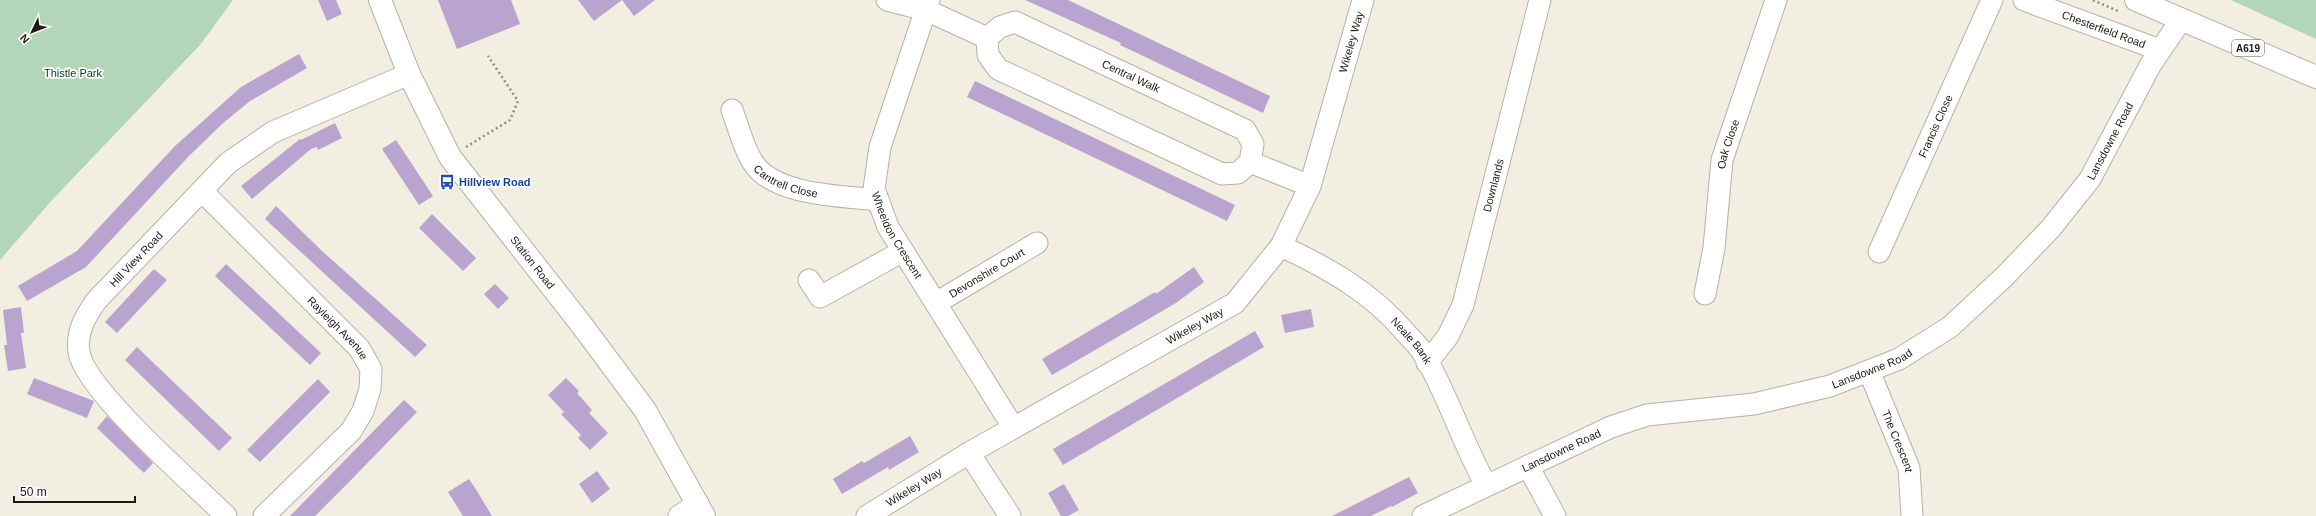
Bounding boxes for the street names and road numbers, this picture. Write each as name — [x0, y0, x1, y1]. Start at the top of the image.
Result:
street label: Chesterfield Road — [2060, 8, 2147, 50]
street label: Wikeley Way — [1337, 9, 1366, 74]
road number: A619 — [2232, 40, 2264, 56]
street label: Central Walk — [1100, 57, 1162, 95]
street label: Francis Close — [1916, 93, 1955, 159]
street label: Lansdowne Road — [2085, 100, 2136, 182]
street label: Oak Close — [1715, 118, 1741, 169]
street label: Downlands — [1481, 157, 1506, 213]
street label: Cantrell Close — [751, 162, 819, 200]
street label: Wheeldon Crescent — [869, 190, 925, 281]
street label: Hill View Road — [107, 229, 165, 289]
street label: Station Road — [508, 234, 557, 291]
street label: Devonshire Court — [947, 246, 1027, 300]
street label: Rayleigh Avenue — [305, 294, 370, 362]
street label: Wikeley Way — [1164, 305, 1226, 346]
street label: Neale Bank — [1389, 315, 1434, 367]
street label: Lansdowne Road — [1830, 346, 1914, 391]
street label: The Crescent — [1880, 408, 1915, 472]
street label: Lansdowne Road — [1520, 427, 1603, 474]
street label: Wikeley Way — [884, 465, 944, 509]

